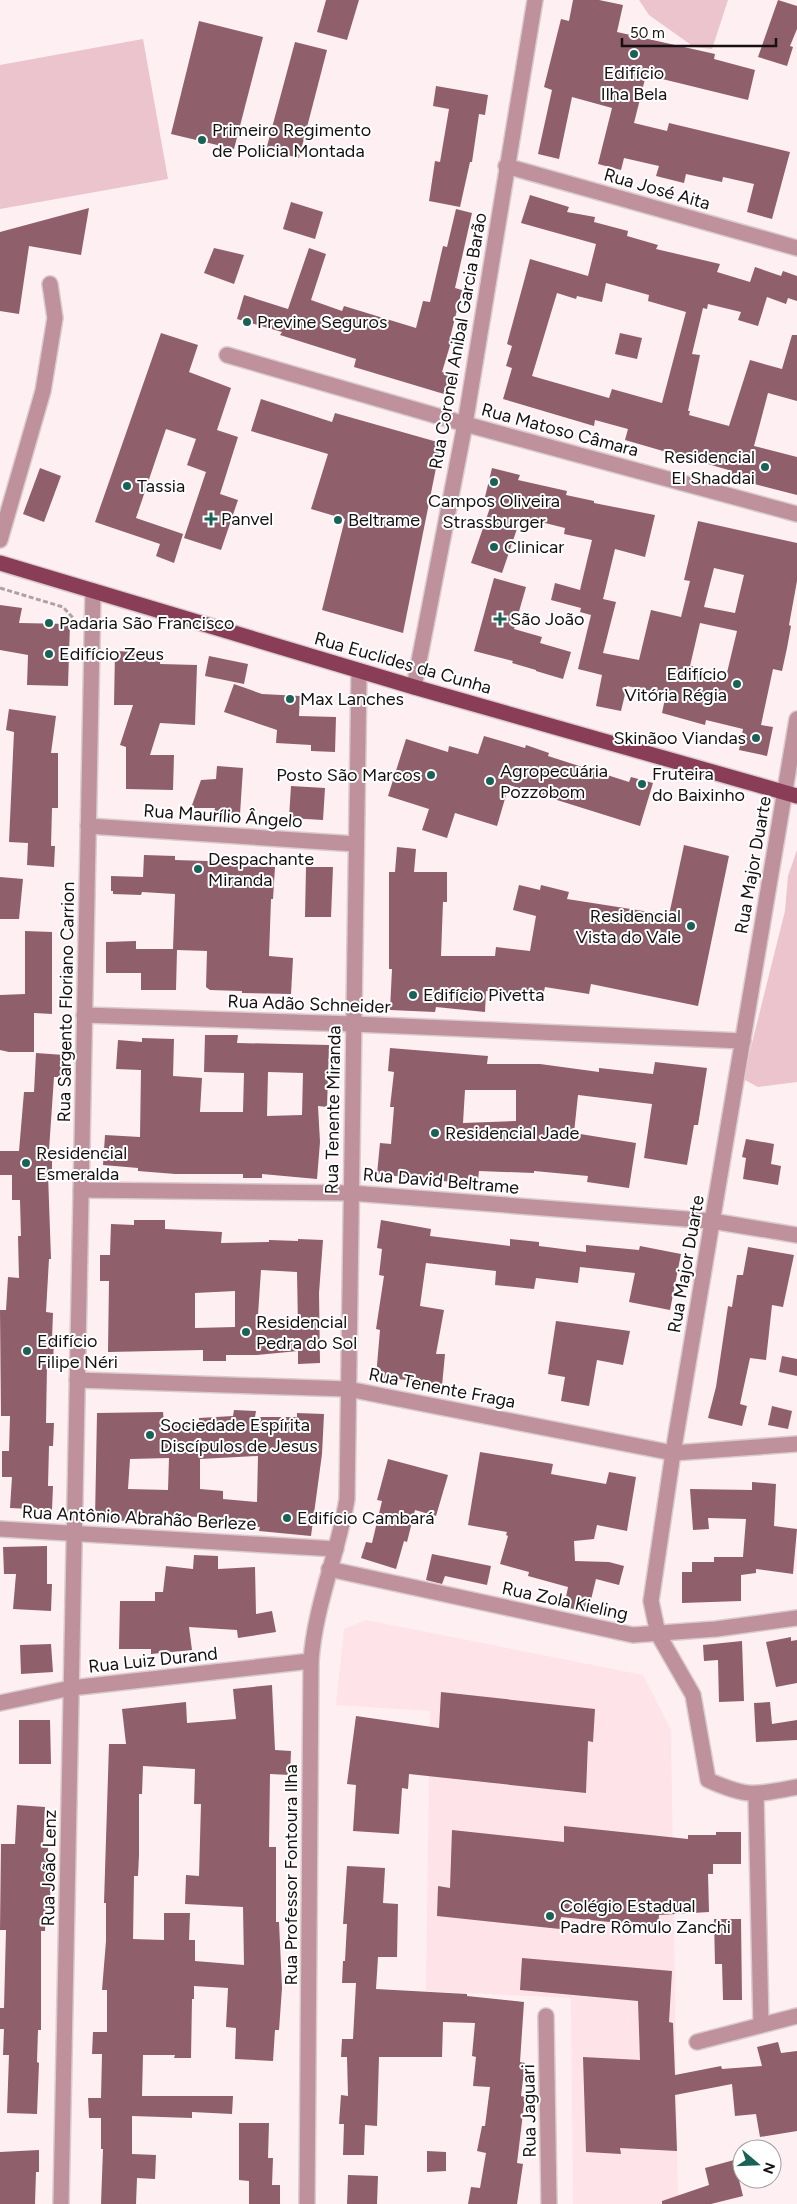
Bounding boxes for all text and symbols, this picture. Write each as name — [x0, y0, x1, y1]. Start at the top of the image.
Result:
scale bar — [622, 15, 776, 47]
text: 50 m — [630, 24, 665, 42]
marker: Edifício Ilha Bela — [628, 48, 640, 60]
place label: Edifício Ilha Bela — [601, 62, 667, 105]
place label: Primeiro Regimento de Policia Montada — [212, 119, 371, 162]
marker: Primeiro Regimento de Policia Montada — [196, 134, 208, 146]
street label: Rua José Aita — [601, 163, 713, 215]
street label: Rua Coronel Anibal Garcia Barão — [425, 211, 491, 471]
place label: Previne Seguros — [257, 311, 387, 333]
marker: Previne Seguros — [241, 316, 253, 328]
street label: Rua Matoso Câmara — [479, 398, 641, 462]
place label: Residencial El Shaddai — [664, 446, 755, 489]
marker: Residencial El Shaddai — [759, 461, 771, 473]
place label: Tassia — [137, 475, 185, 497]
marker: Campos Oliveira Strassburger — [488, 476, 500, 488]
marker: Tassia — [121, 480, 133, 492]
place label: Campos Oliveira Strassburger — [428, 490, 560, 533]
place label: Panvel — [221, 508, 273, 530]
place label: Beltrame — [348, 509, 420, 531]
marker: Panvel — [205, 513, 217, 525]
marker: Beltrame — [332, 514, 344, 526]
place label: Clinicar — [504, 536, 564, 558]
marker: Clinicar — [488, 541, 500, 553]
place label: São João — [510, 608, 584, 630]
place label: Padaria São Francisco — [59, 612, 235, 634]
marker: São João — [494, 613, 506, 625]
marker: Padaria São Francisco — [43, 617, 55, 629]
street label: Rua Euclides da Cunha — [312, 627, 494, 699]
place label: Edifício Zeus — [59, 643, 164, 665]
marker: Edifício Zeus — [43, 648, 55, 660]
place label: Edifício Vitória Régia — [624, 663, 727, 706]
marker: Edifício Vitória Régia — [731, 678, 743, 690]
place label: Max Lanches — [300, 688, 404, 710]
marker: Max Lanches — [284, 693, 296, 705]
place label: Skinãoo Viandas — [614, 727, 746, 749]
marker: Skinãoo Viandas — [750, 732, 762, 744]
place label: Agropecuária Pozzobom — [500, 760, 608, 803]
place label: Fruteira do Baixinho — [652, 763, 745, 806]
place label: Posto São Marcos — [276, 764, 421, 786]
marker: Posto São Marcos — [425, 769, 437, 781]
marker: Agropecuária Pozzobom — [484, 775, 496, 787]
marker: Fruteira do Baixinho — [636, 778, 648, 790]
street label: Rua Major Duarte — [730, 794, 776, 936]
street label: Rua Maurílio Ângelo — [143, 799, 303, 833]
place label: Despachante Miranda — [208, 848, 314, 891]
marker: Despachante Miranda — [192, 863, 204, 875]
street label: Rua Sargento Floriano Carrion — [53, 881, 79, 1123]
place label: Residencial Vista do Vale — [575, 905, 681, 948]
marker: Residencial Vista do Vale — [685, 920, 697, 932]
place label: Edifício Pivetta — [423, 984, 544, 1006]
marker: Edifício Pivetta — [407, 989, 419, 1001]
street label: Rua Adão Schneider — [227, 990, 391, 1018]
street label: Rua Tenente Miranda — [321, 1025, 345, 1195]
place label: Residencial Jade — [445, 1122, 580, 1144]
marker: Residencial Jade — [429, 1127, 441, 1139]
place label: Residencial Esmeralda — [36, 1142, 127, 1185]
marker: Residencial Esmeralda — [20, 1157, 32, 1169]
street label: Rua David Beltrame — [362, 1163, 520, 1199]
street label: Rua Major Duarte — [663, 1193, 709, 1335]
place label: Residencial Pedra do Sol — [256, 1311, 357, 1354]
marker: Residencial Pedra do Sol — [240, 1326, 252, 1338]
place label: Edifício Filipe Néri — [37, 1330, 118, 1373]
marker: Edifício Filipe Néri — [21, 1345, 33, 1357]
street label: Rua Tenente Fraga — [367, 1363, 517, 1413]
place label: Sociedade Espírita Discípulos de Jesus — [160, 1414, 318, 1457]
marker: Sociedade Espírita Discípulos de Jesus — [144, 1429, 156, 1441]
street label: Rua Antônio Abrahão Berleze — [21, 1501, 257, 1535]
place label: Edifício Cambará — [297, 1507, 434, 1529]
marker: Edifício Cambará — [281, 1512, 293, 1524]
street label: Rua Zola Kieling — [500, 1577, 630, 1625]
street label: Rua Luiz Durand — [87, 1642, 219, 1678]
street label: Rua Professor Fontoura Ilha — [280, 1764, 302, 1986]
street label: Rua João Lenz — [37, 1809, 61, 1927]
place label: Colégio Estadual Padre Rômulo Zanchi — [560, 1895, 731, 1938]
marker: Colégio Estadual Padre Rômulo Zanchi — [544, 1910, 556, 1922]
street label: Rua Jaguari — [517, 2064, 541, 2158]
north arrow — [732, 2139, 782, 2189]
text: N — [759, 2160, 779, 2176]

